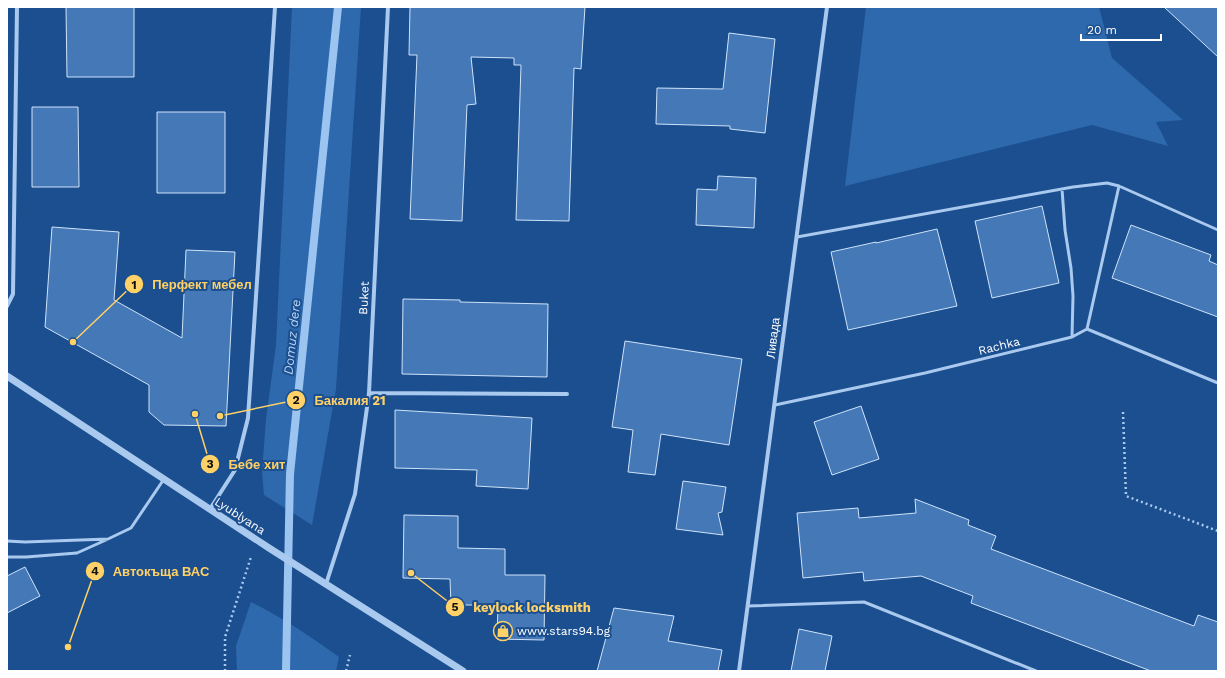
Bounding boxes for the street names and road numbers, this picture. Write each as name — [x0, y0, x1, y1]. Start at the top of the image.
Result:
street label: Buket — [356, 281, 372, 315]
street label: Ливада — [764, 316, 782, 359]
street label: Rachka — [977, 334, 1021, 358]
street label: Lyublyana — [212, 494, 268, 538]

